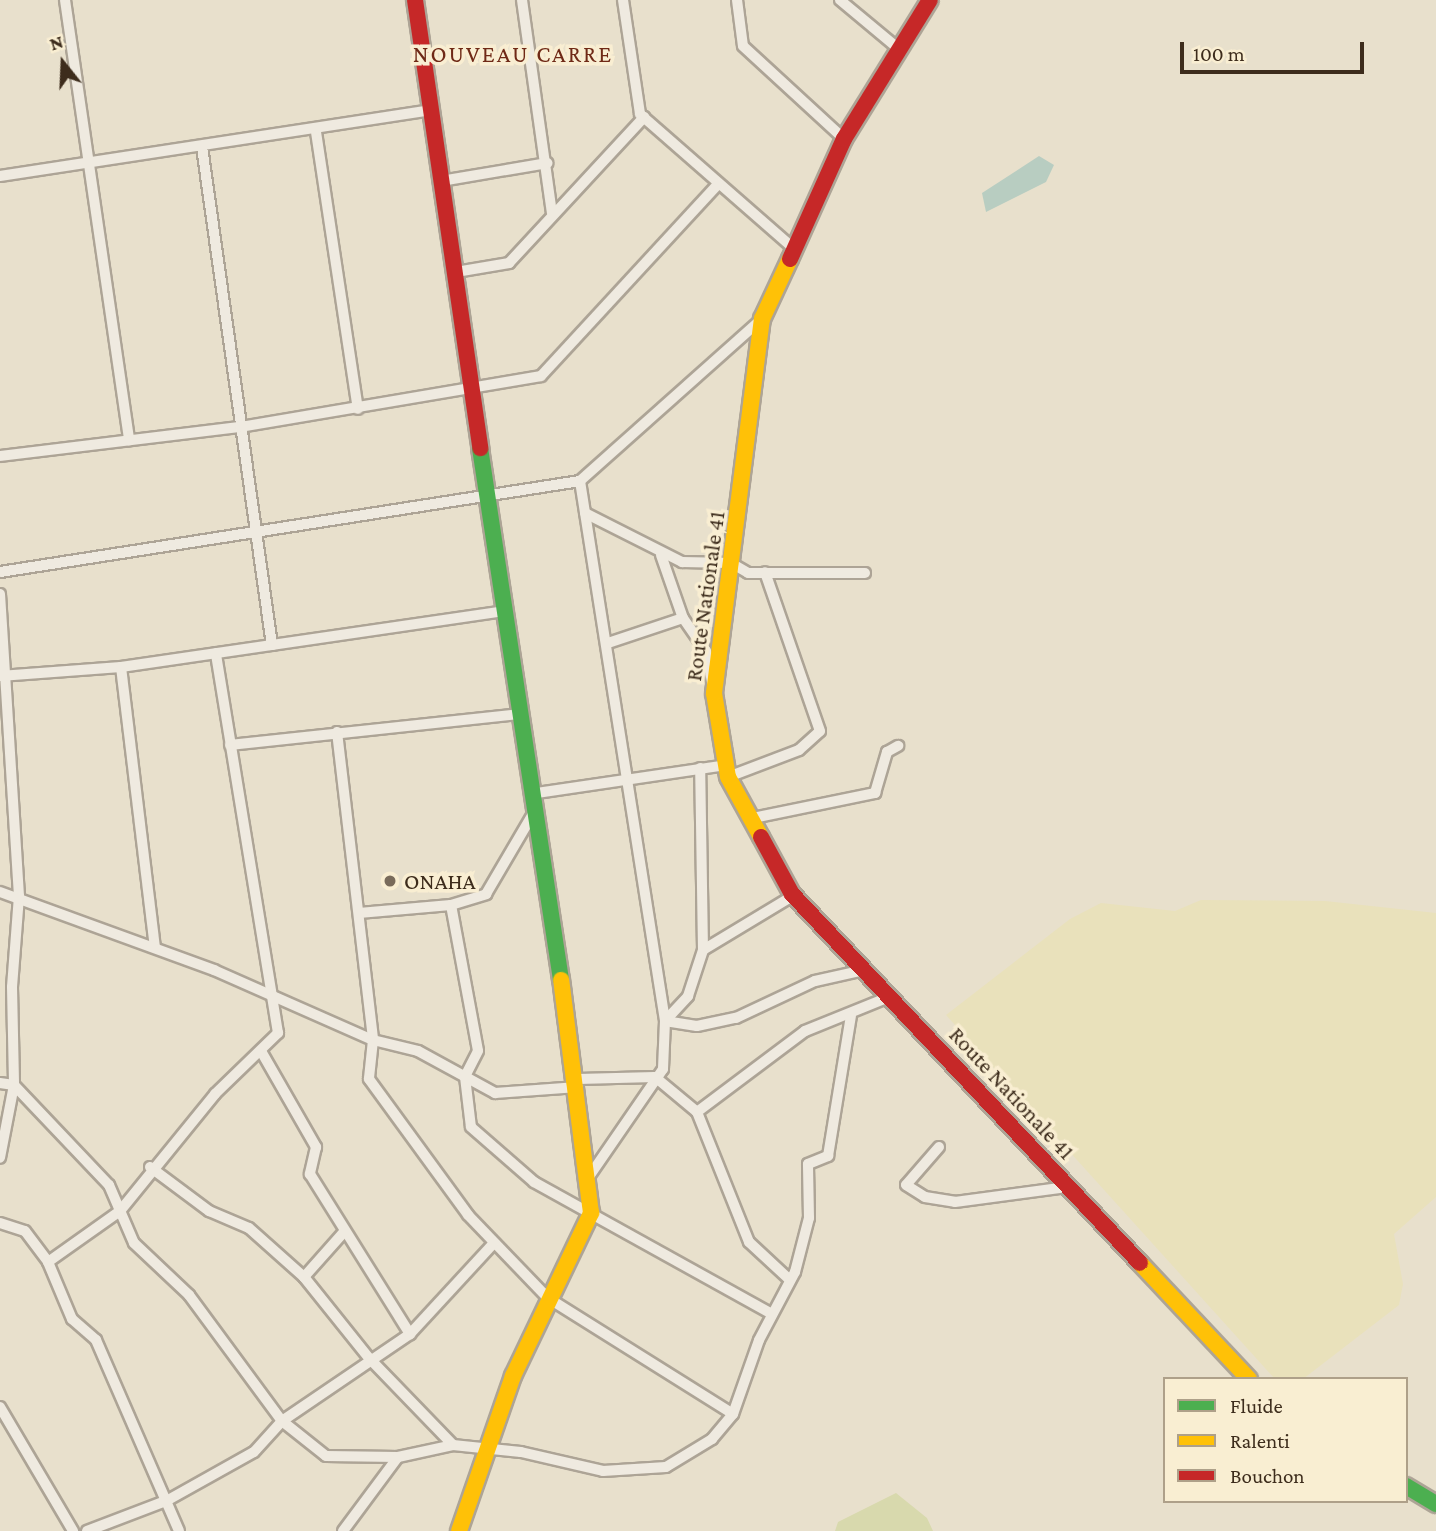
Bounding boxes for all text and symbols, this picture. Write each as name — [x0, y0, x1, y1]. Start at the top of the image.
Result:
north arrow — [28, 28, 98, 98]
scale bar — [1184, 28, 1368, 72]
text: N — [47, 31, 66, 55]
district label: NOUVEAU CARRE — [414, 40, 612, 68]
text: 100 m — [1193, 42, 1245, 66]
street label: Route Nationale 41 — [679, 509, 731, 683]
place label: ONAHA — [404, 867, 476, 895]
marker: ONAHA — [382, 873, 398, 889]
street label: Route Nationale 41 — [943, 1021, 1081, 1165]
legend — [1163, 1377, 1408, 1503]
text: Fluide — [1230, 1394, 1283, 1418]
text: Ralenti — [1230, 1429, 1290, 1453]
text: Bouchon — [1230, 1464, 1305, 1488]

